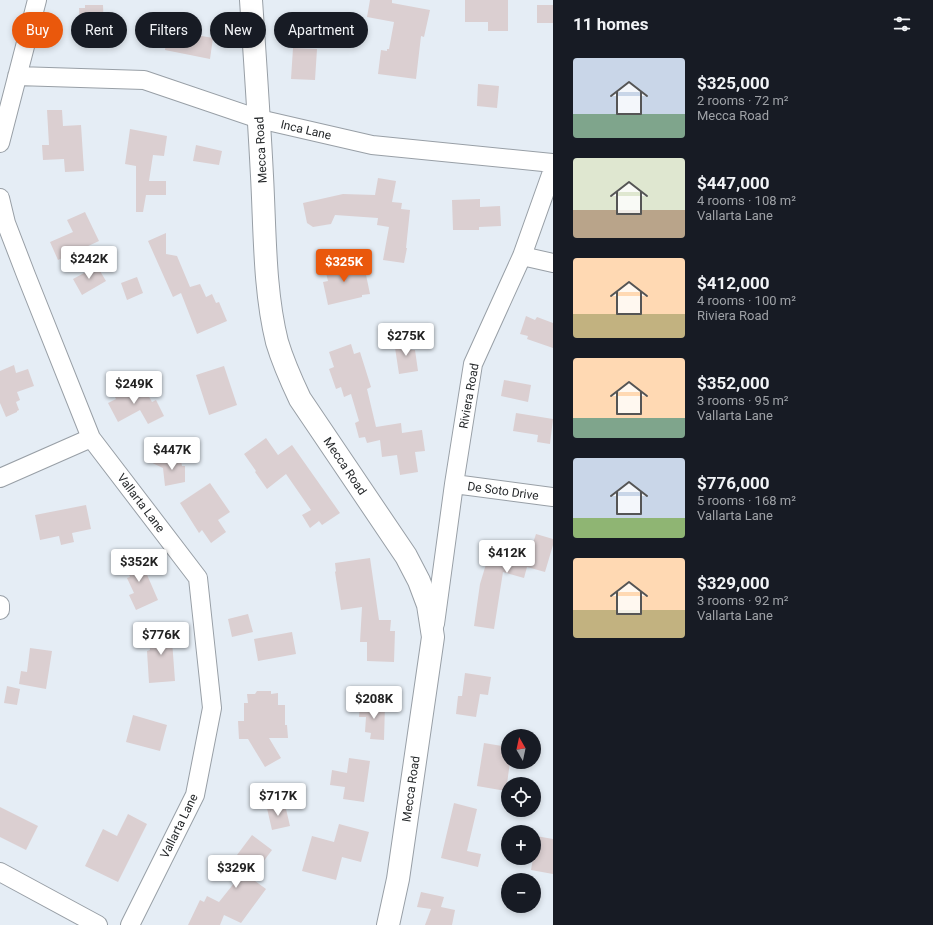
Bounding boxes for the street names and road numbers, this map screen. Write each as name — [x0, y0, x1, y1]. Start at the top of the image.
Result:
street label: Mecca Road — [252, 116, 270, 184]
street label: Inca Lane — [279, 117, 333, 143]
street label: Riviera Road — [456, 362, 482, 430]
street label: Mecca Road — [321, 435, 369, 497]
street label: Vallarta Lane — [114, 471, 168, 535]
street label: De Soto Drive — [466, 479, 540, 503]
street label: Mecca Road — [399, 755, 423, 823]
street label: Vallarta Lane — [157, 791, 201, 861]

